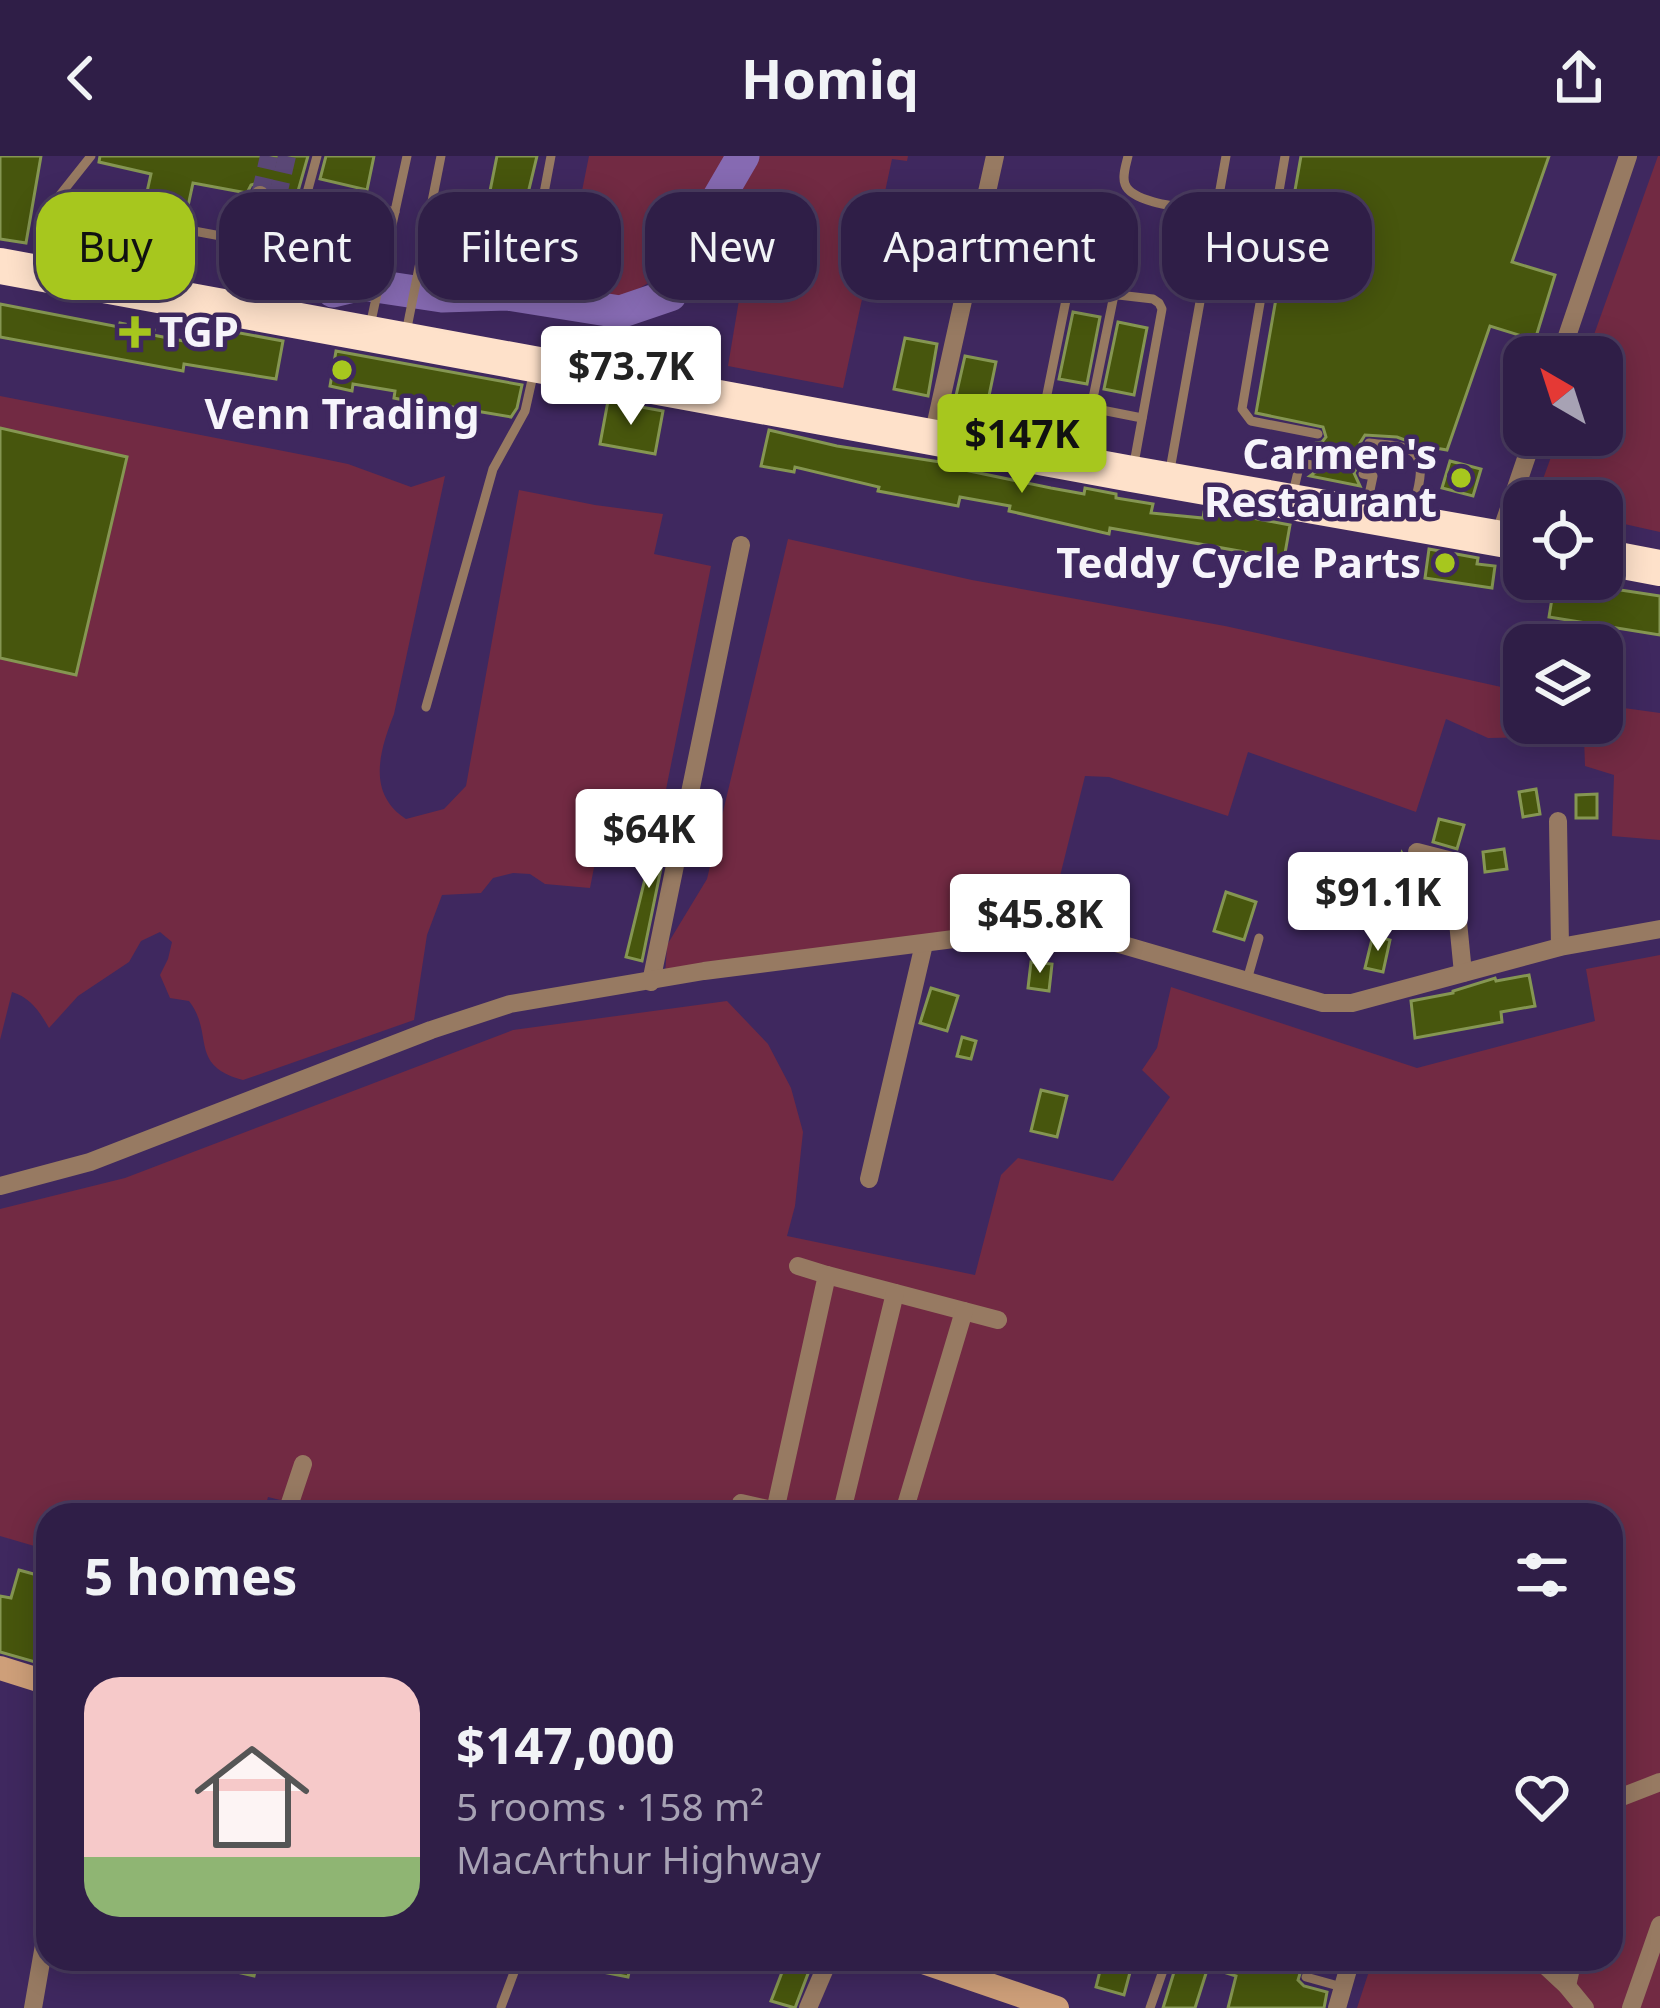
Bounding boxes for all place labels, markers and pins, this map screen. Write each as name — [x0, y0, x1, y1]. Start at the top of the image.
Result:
place label: TGP — [159, 302, 239, 359]
marker: TGP — [122, 319, 148, 345]
pin: $73.7K — [533, 326, 729, 428]
marker: Venn Trading — [329, 357, 355, 383]
place label: Venn Trading — [204, 384, 480, 441]
pin: $147K — [938, 394, 1106, 496]
place label: Carmen's Restaurant — [1204, 424, 1437, 529]
marker: Carmen's Restaurant — [1448, 465, 1474, 491]
place label: Teddy Cycle Parts — [1056, 533, 1421, 590]
marker: Teddy Cycle Parts — [1432, 550, 1458, 576]
pin: $64K — [578, 789, 720, 891]
pin: $91.1K — [1280, 852, 1476, 954]
pin: $45.8K — [942, 874, 1138, 976]

